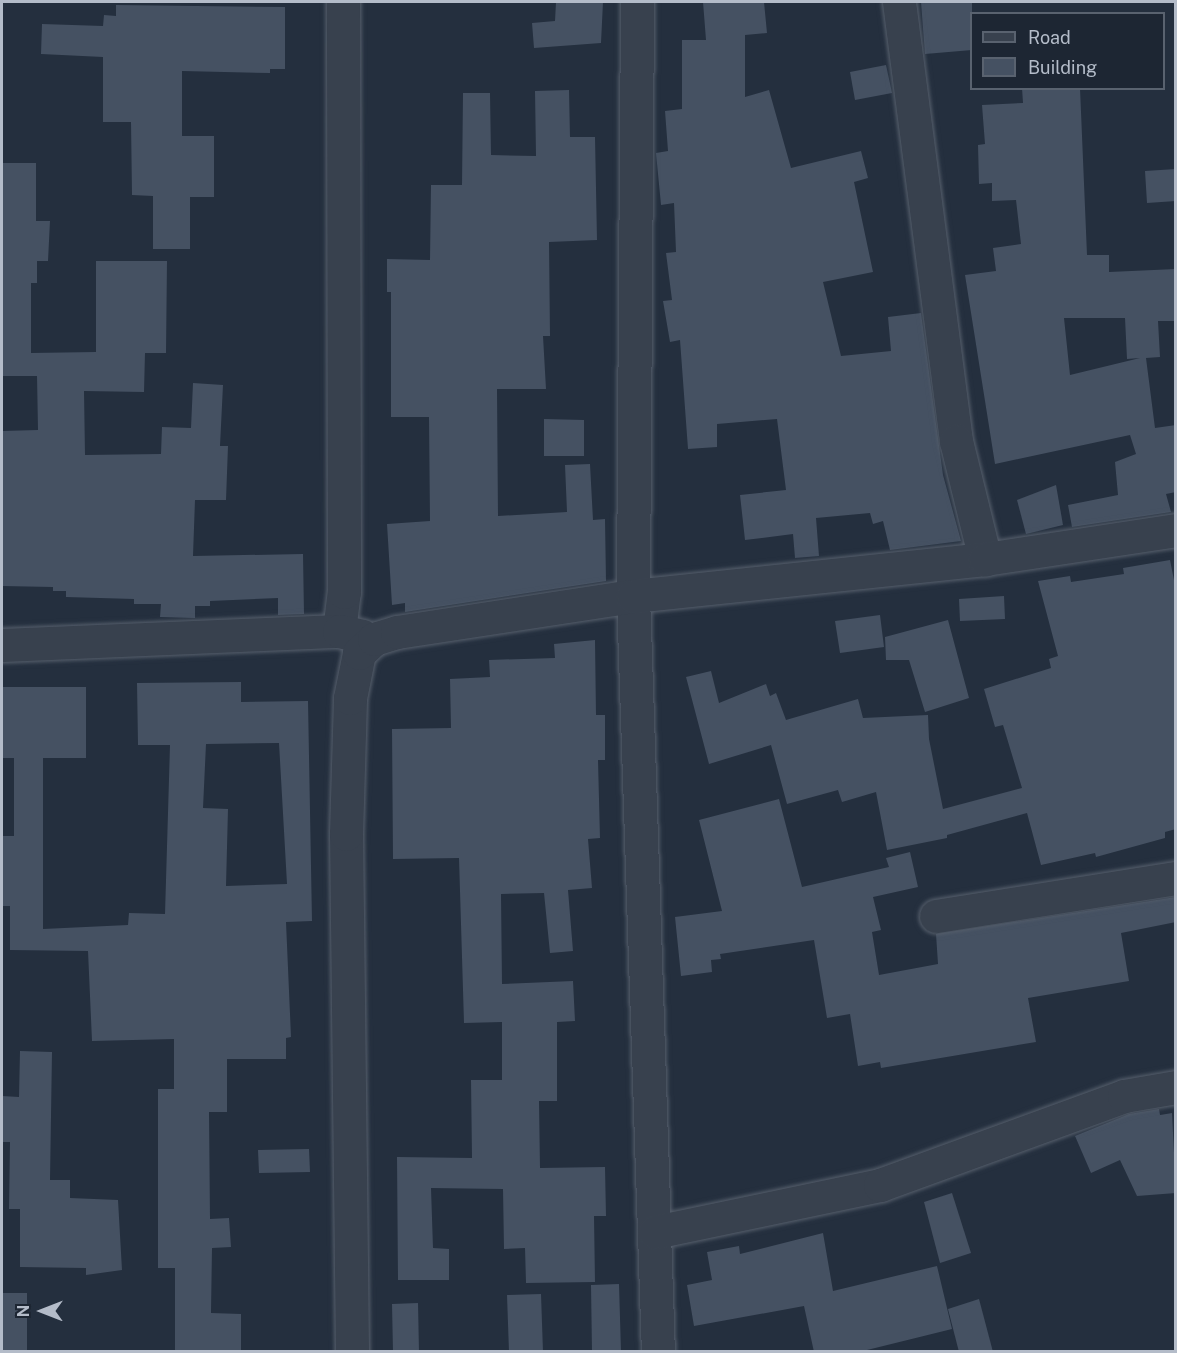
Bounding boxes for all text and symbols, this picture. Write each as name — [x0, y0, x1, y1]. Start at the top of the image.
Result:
legend — [970, 12, 1165, 90]
text: Road — [1028, 27, 1071, 48]
text: Building — [1028, 57, 1097, 78]
north arrow — [12, 1281, 72, 1341]
text: N — [14, 1305, 33, 1317]

